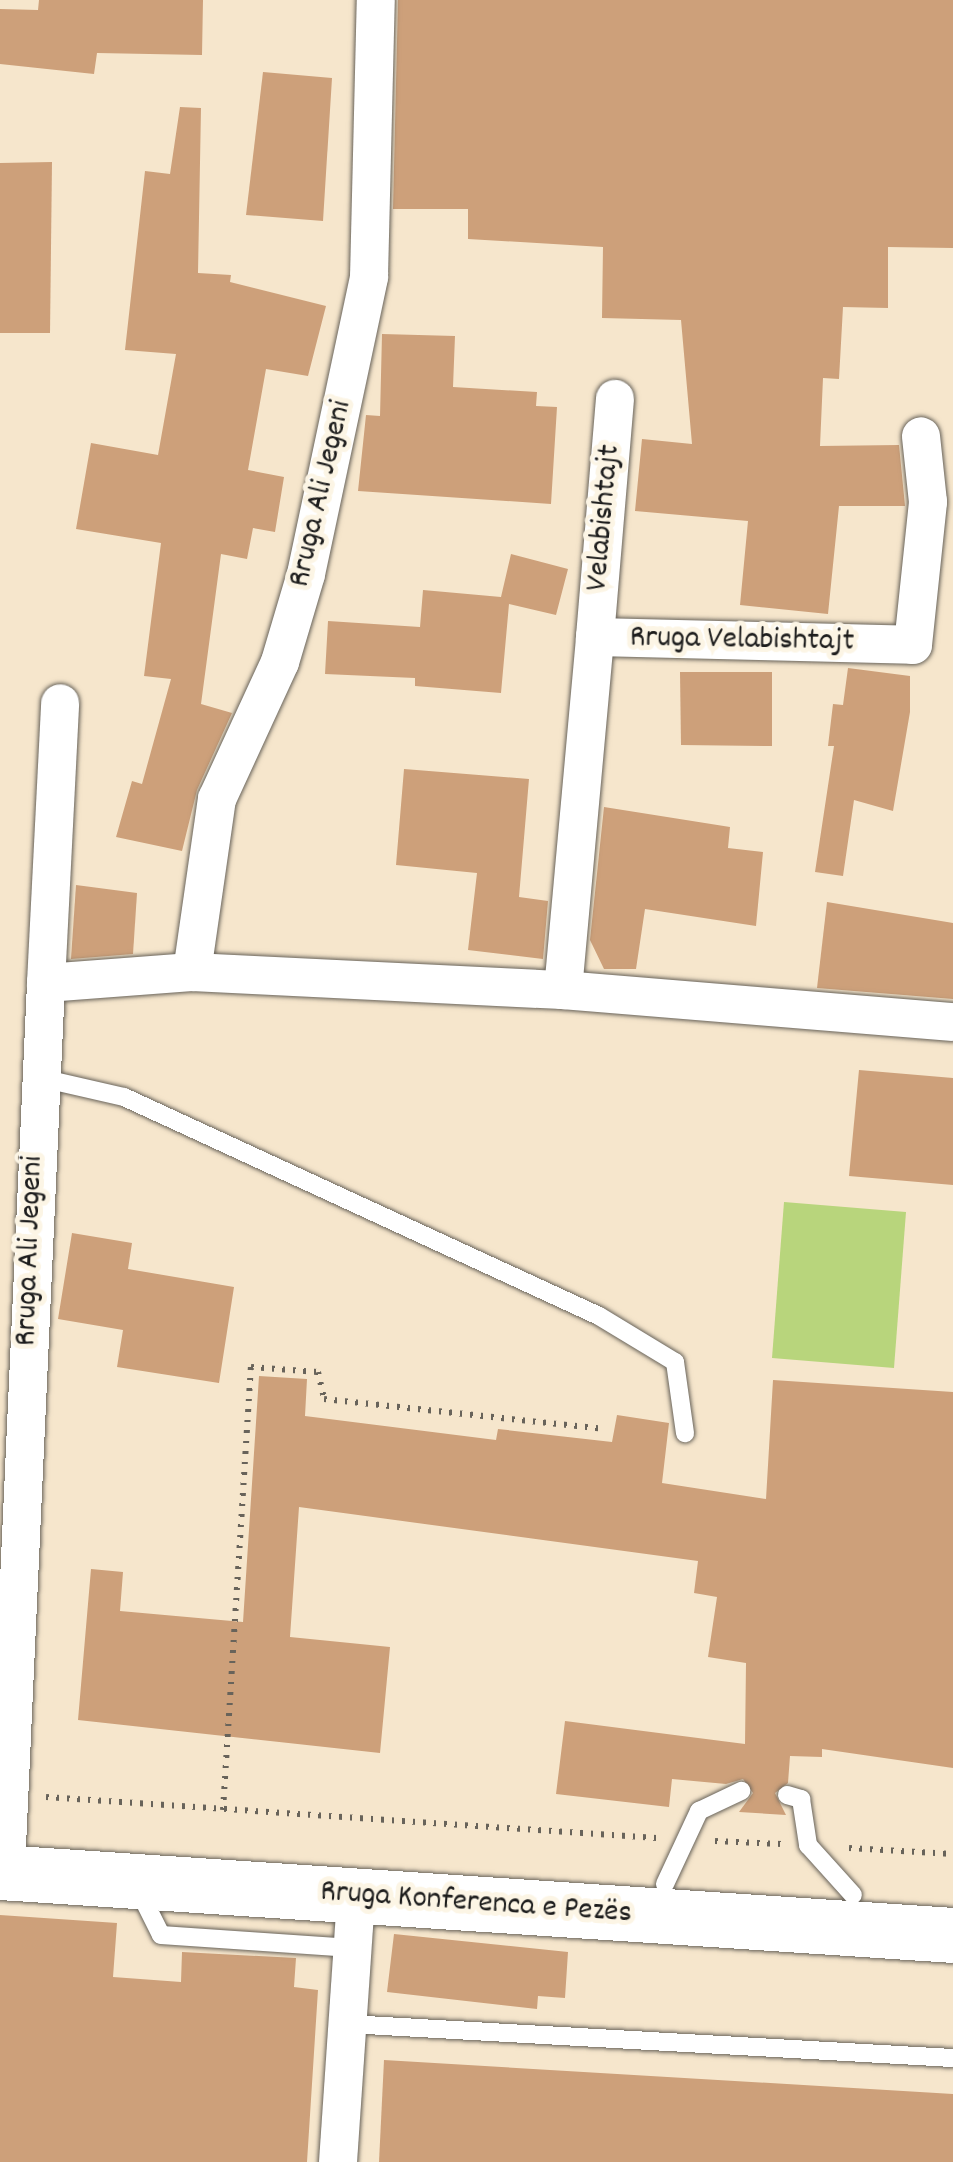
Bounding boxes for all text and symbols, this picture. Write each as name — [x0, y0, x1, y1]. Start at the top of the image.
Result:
street label: Rruga Ali Jegeni — [282, 397, 362, 591]
street label: Velabishtajt — [579, 443, 631, 593]
street label: Rruga Velabishtajt — [629, 620, 855, 662]
street label: Rruga Ali Jegeni — [8, 1155, 54, 1347]
street label: Rruga Konferenca e Pezës — [319, 1874, 633, 1934]

